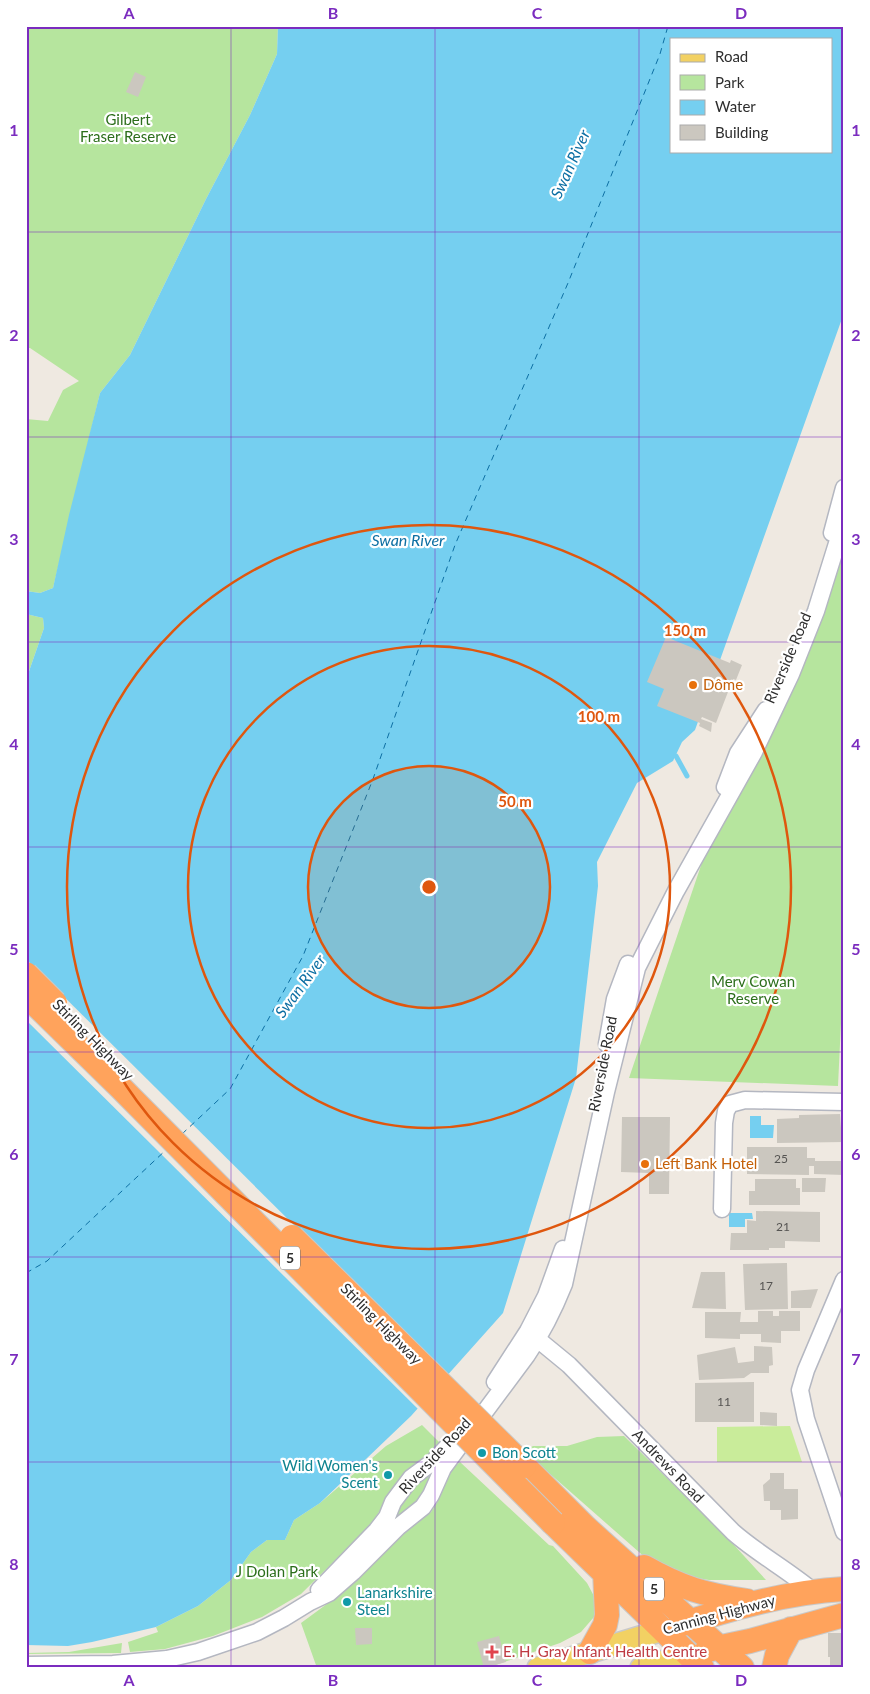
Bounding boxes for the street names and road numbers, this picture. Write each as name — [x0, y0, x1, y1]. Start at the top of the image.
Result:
street label: Riverside Road — [760, 609, 814, 706]
street label: Stirling Highway — [49, 995, 138, 1084]
street label: Riverside Road — [584, 1014, 620, 1113]
road number: 5 — [280, 1246, 300, 1270]
street label: Stirling Highway — [337, 1279, 426, 1368]
street label: Riverside Road — [395, 1414, 474, 1497]
street label: Andrews Road — [629, 1425, 708, 1506]
road number: 5 — [644, 1578, 664, 1600]
street label: Canning Highway — [661, 1590, 777, 1638]

